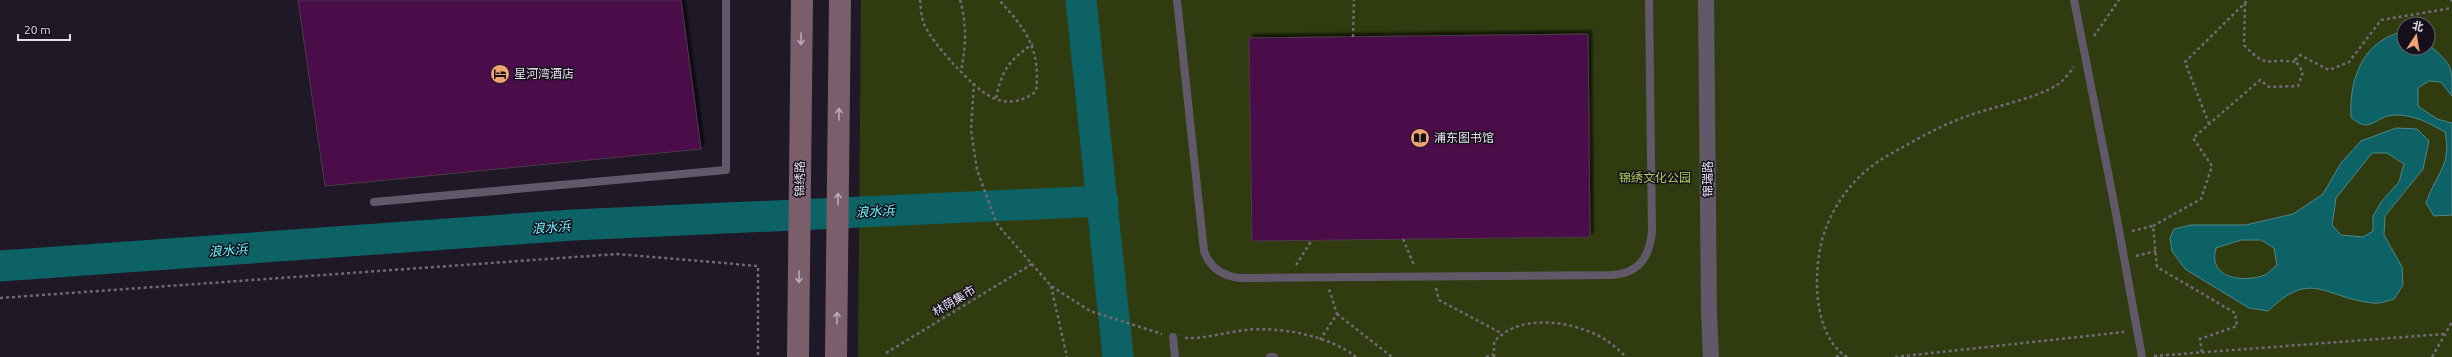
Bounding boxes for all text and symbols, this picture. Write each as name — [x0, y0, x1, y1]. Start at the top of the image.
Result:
scale bar — [18, 16, 70, 42]
north arrow — [2396, 16, 2436, 56]
text: 北 — [2411, 19, 2425, 33]
text: 20 m — [24, 23, 51, 36]
one-way arrow — [797, 32, 805, 45]
hotel icon: 星河湾酒店 — [489, 63, 511, 85]
place label: 星河湾酒店 — [514, 67, 574, 80]
one-way arrow — [835, 108, 843, 121]
library icon: 浦东图书馆 — [1409, 127, 1431, 149]
place label: 浦东图书馆 — [1434, 131, 1494, 144]
street label: 锦绣路 — [793, 161, 806, 197]
street label: 锦瑞路 — [1701, 161, 1714, 197]
park label: 锦绣文化公园 — [1619, 171, 1691, 184]
one-way arrow — [834, 193, 842, 206]
water label: 浪水浜 — [855, 203, 896, 219]
water label: 浪水浜 — [531, 219, 572, 235]
water label: 浪水浜 — [208, 242, 249, 258]
one-way arrow — [795, 270, 803, 283]
street label: 林荫集市 — [930, 283, 978, 319]
one-way arrow — [833, 312, 841, 325]

